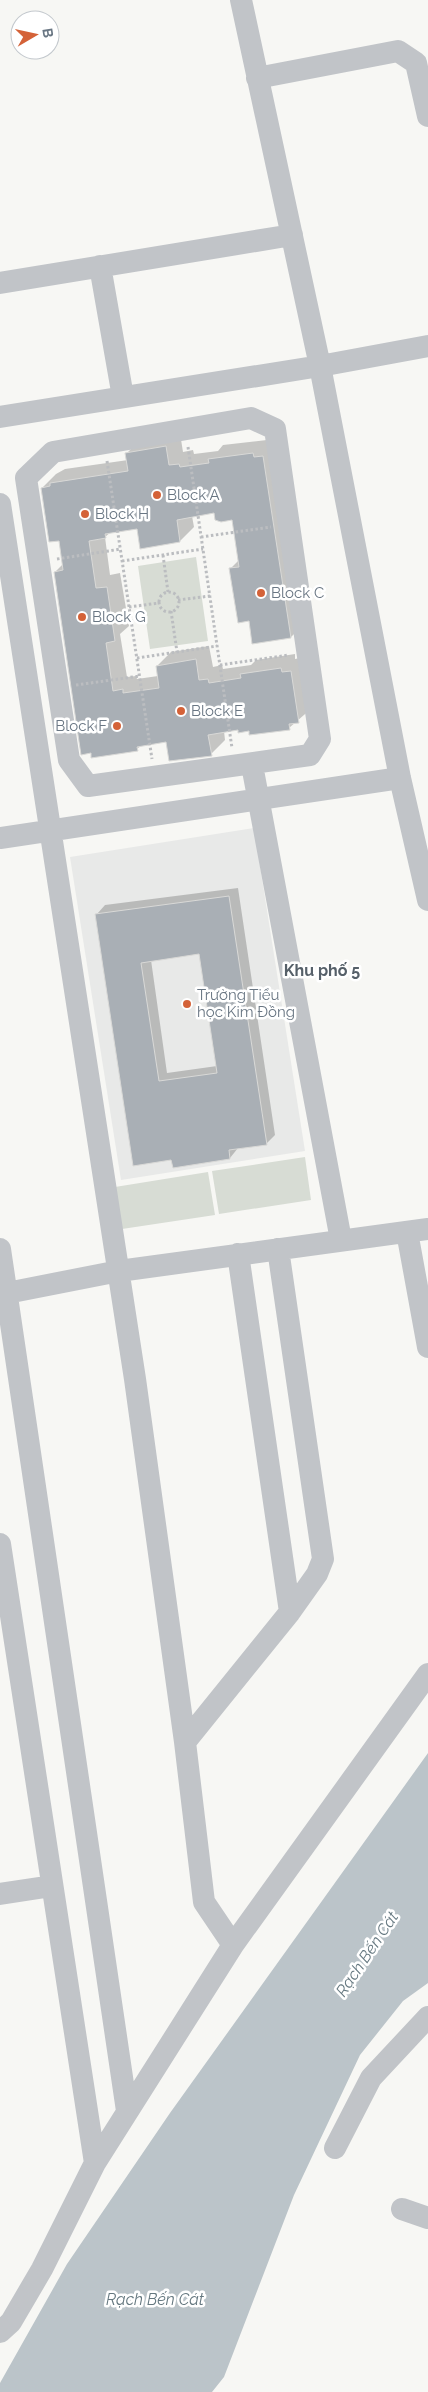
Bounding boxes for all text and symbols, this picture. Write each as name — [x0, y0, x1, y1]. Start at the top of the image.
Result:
north arrow — [10, 10, 60, 60]
text: B — [39, 27, 57, 39]
place label: Block A — [167, 486, 220, 504]
marker: Block A — [151, 489, 163, 501]
place label: Block H — [95, 505, 149, 523]
marker: Block H — [79, 508, 91, 520]
place label: Block C — [271, 584, 324, 602]
marker: Block C — [255, 587, 267, 599]
place label: Block G — [92, 608, 146, 626]
marker: Block G — [76, 611, 88, 623]
place label: Block E — [191, 702, 243, 720]
marker: Block E — [175, 705, 187, 717]
place label: Block F — [55, 717, 107, 735]
marker: Block F — [111, 720, 123, 732]
district label: Khu phố 5 — [284, 961, 360, 980]
place label: Trường Tiểu học Kim Đồng — [197, 986, 295, 1021]
marker: Trường Tiểu học Kim Đồng — [181, 998, 193, 1010]
water label: Rạch Bến Cát — [332, 1907, 403, 2000]
water label: Rạch Bến Cát — [106, 2290, 205, 2309]

